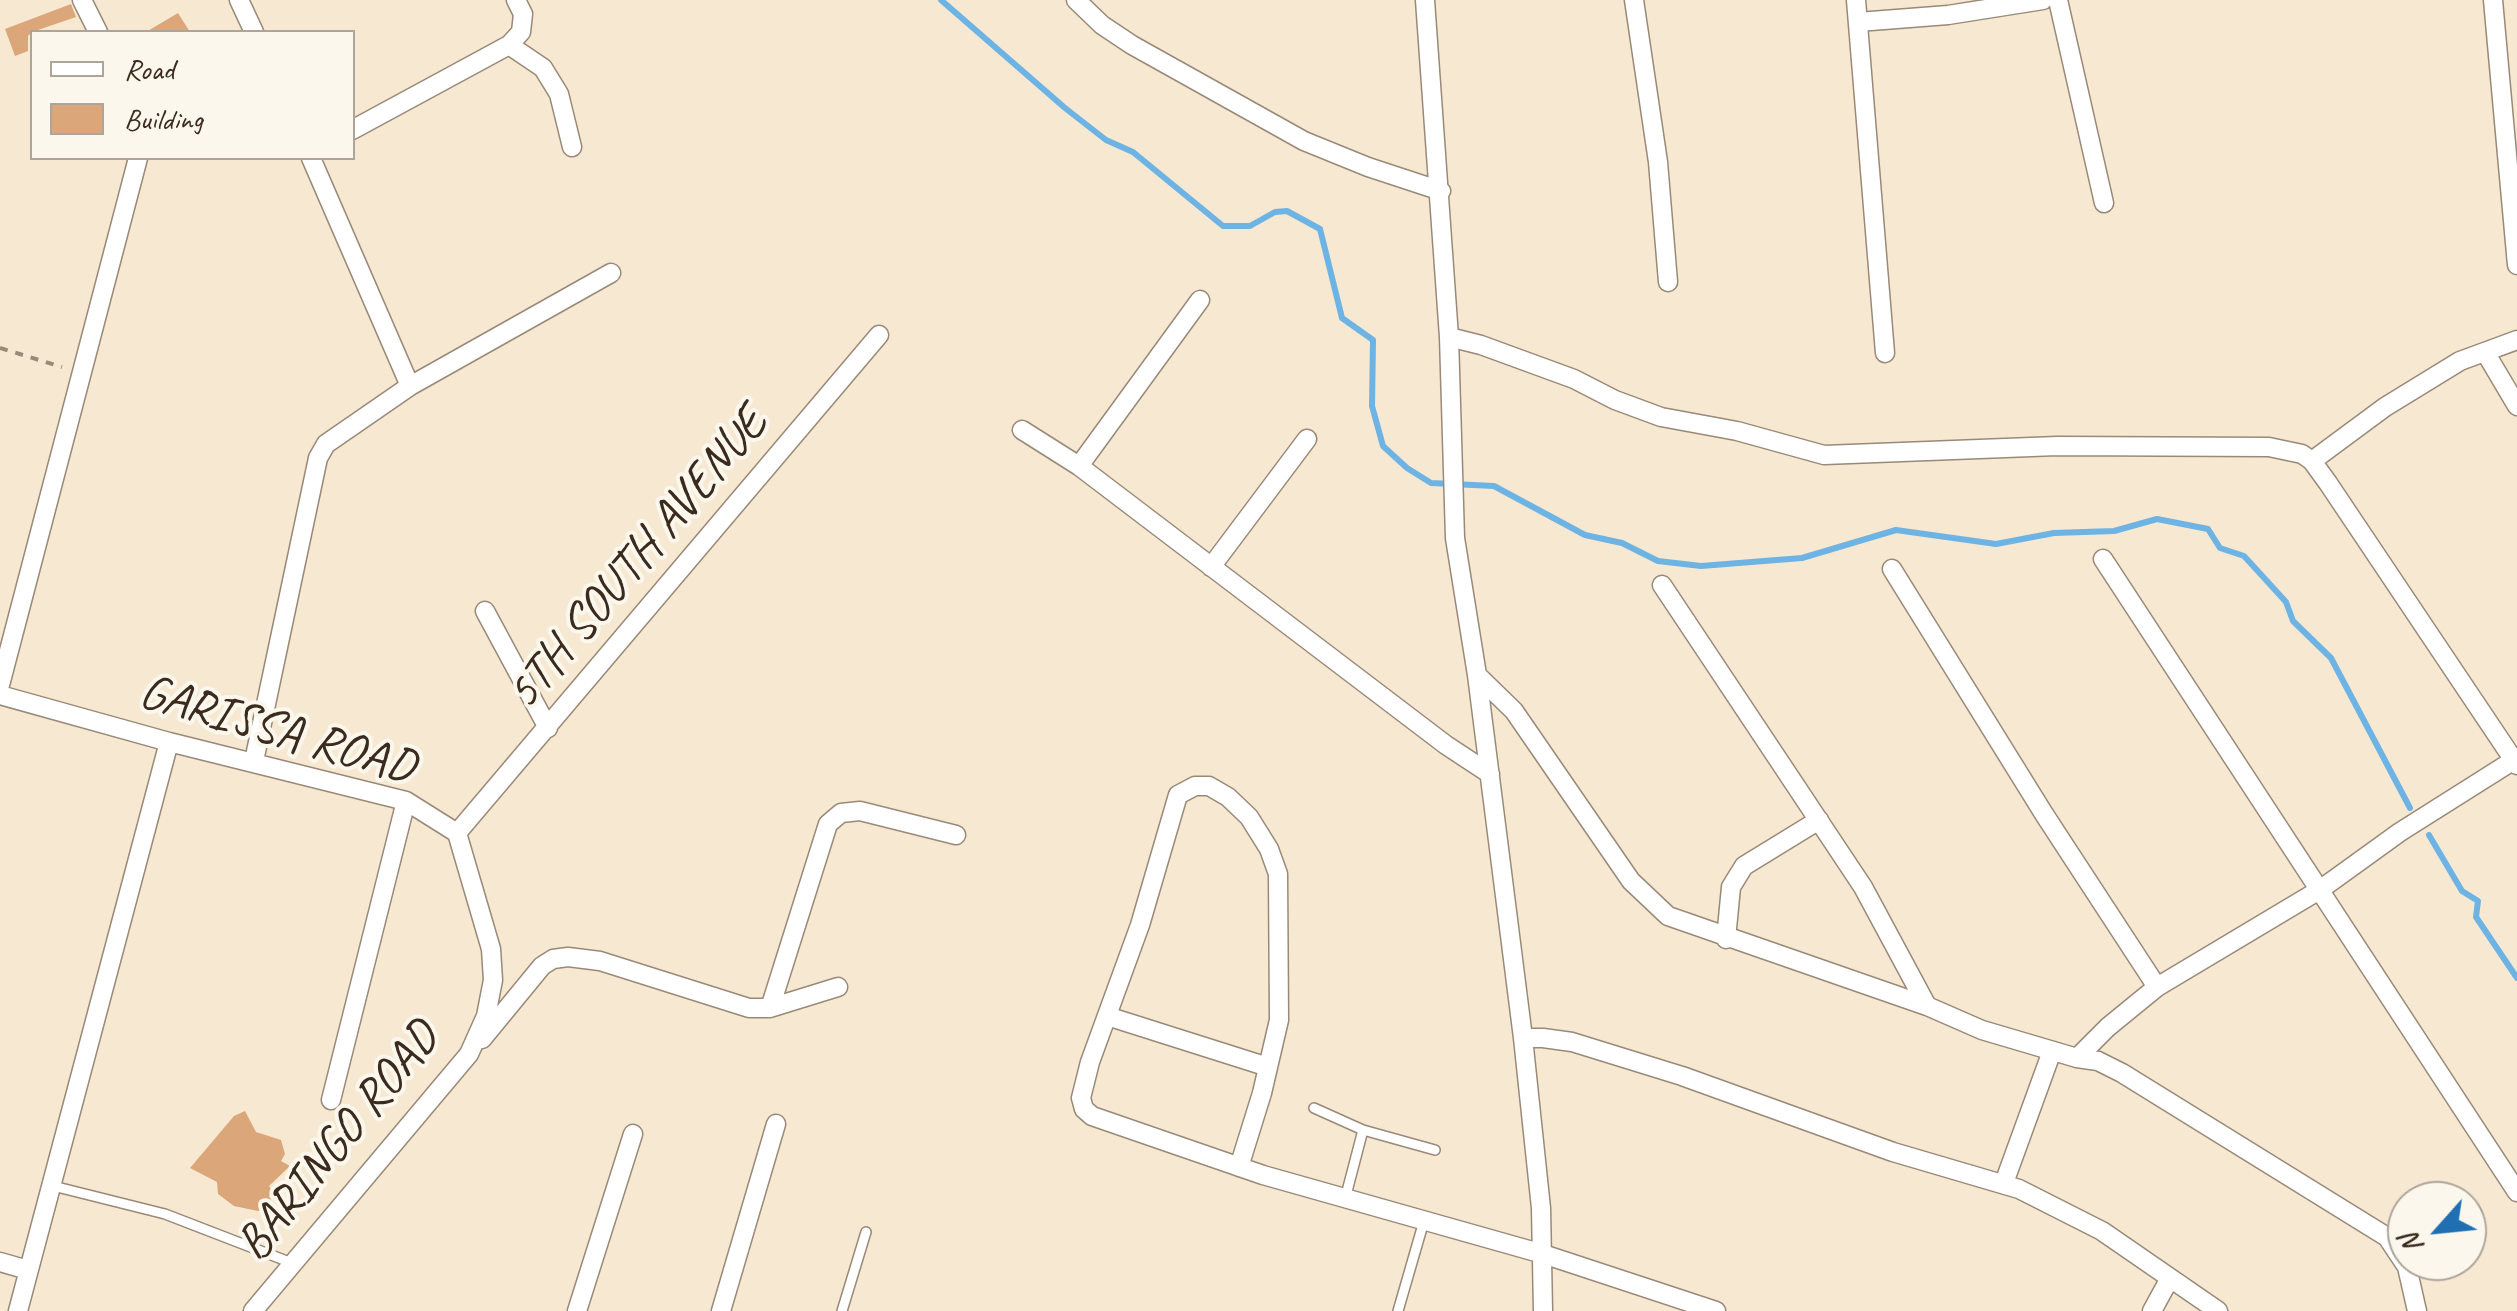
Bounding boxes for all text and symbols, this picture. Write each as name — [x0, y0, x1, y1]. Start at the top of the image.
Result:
legend — [30, 30, 355, 160]
text: Road — [124, 50, 174, 88]
text: Building — [124, 100, 203, 138]
street label: 5TH SOUTH AVENUE — [494, 396, 782, 722]
street label: GARISSA ROAD — [132, 663, 422, 799]
street label: BARINGO ROAD — [224, 1010, 454, 1274]
north arrow — [2387, 1181, 2487, 1281]
text: N — [2392, 1228, 2431, 1260]

